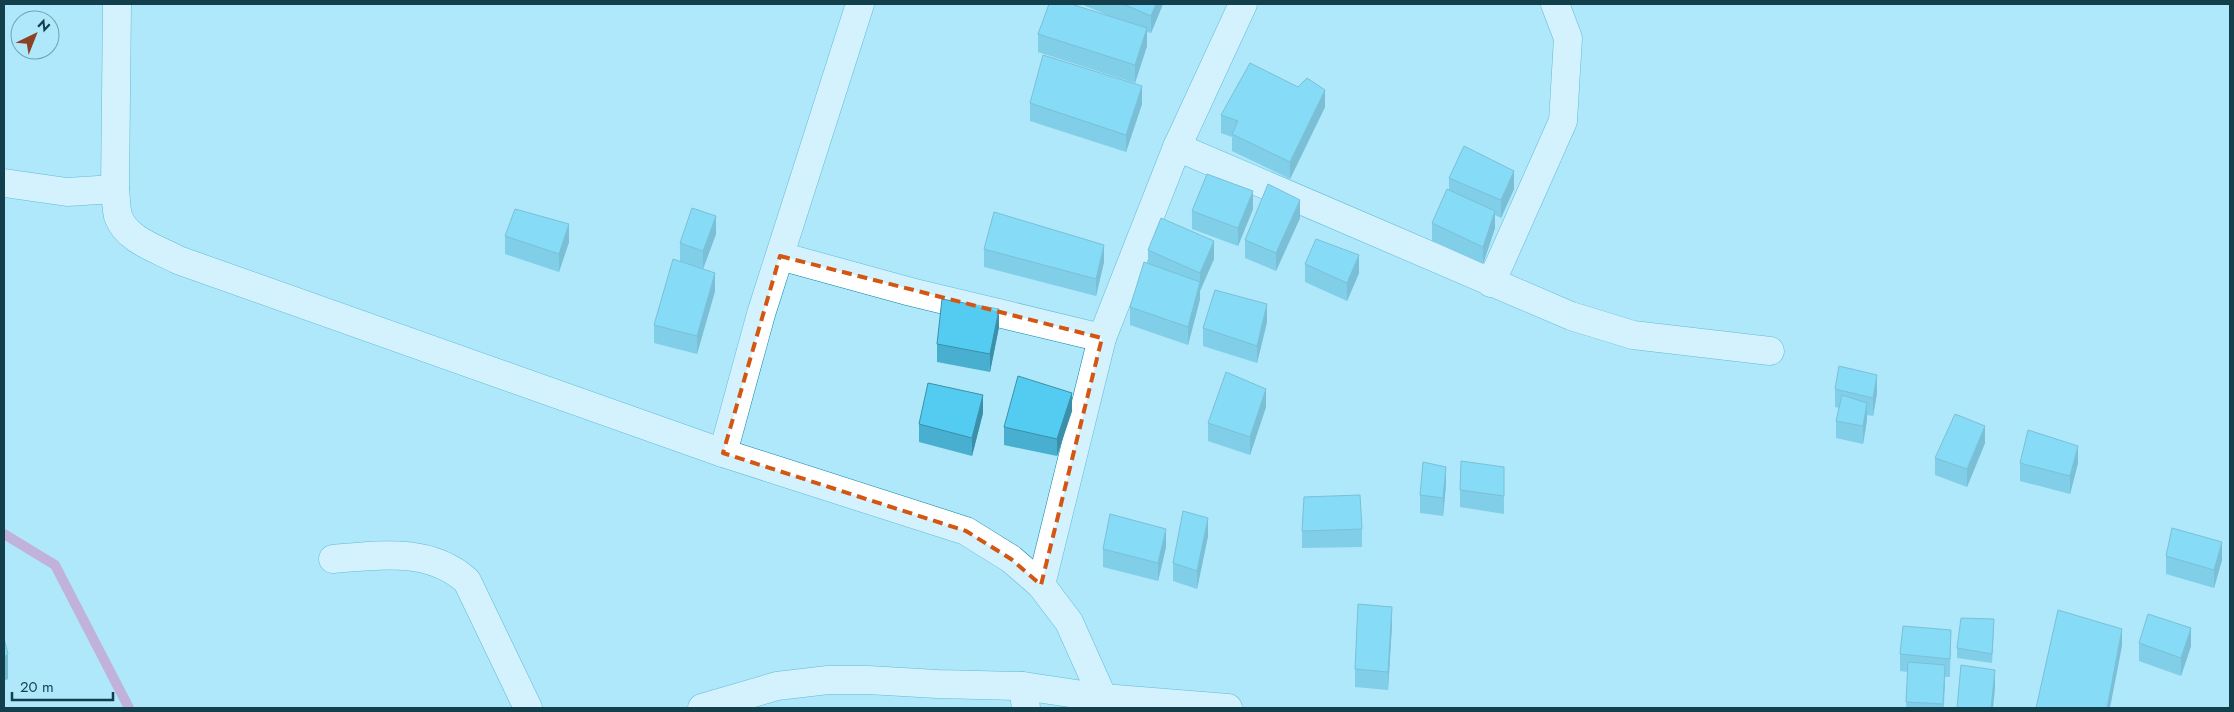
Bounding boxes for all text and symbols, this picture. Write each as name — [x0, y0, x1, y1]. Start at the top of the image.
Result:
north arrow — [10, 10, 60, 60]
text: N — [33, 14, 55, 37]
scale bar — [12, 670, 114, 702]
text: 20 m — [20, 676, 54, 698]

